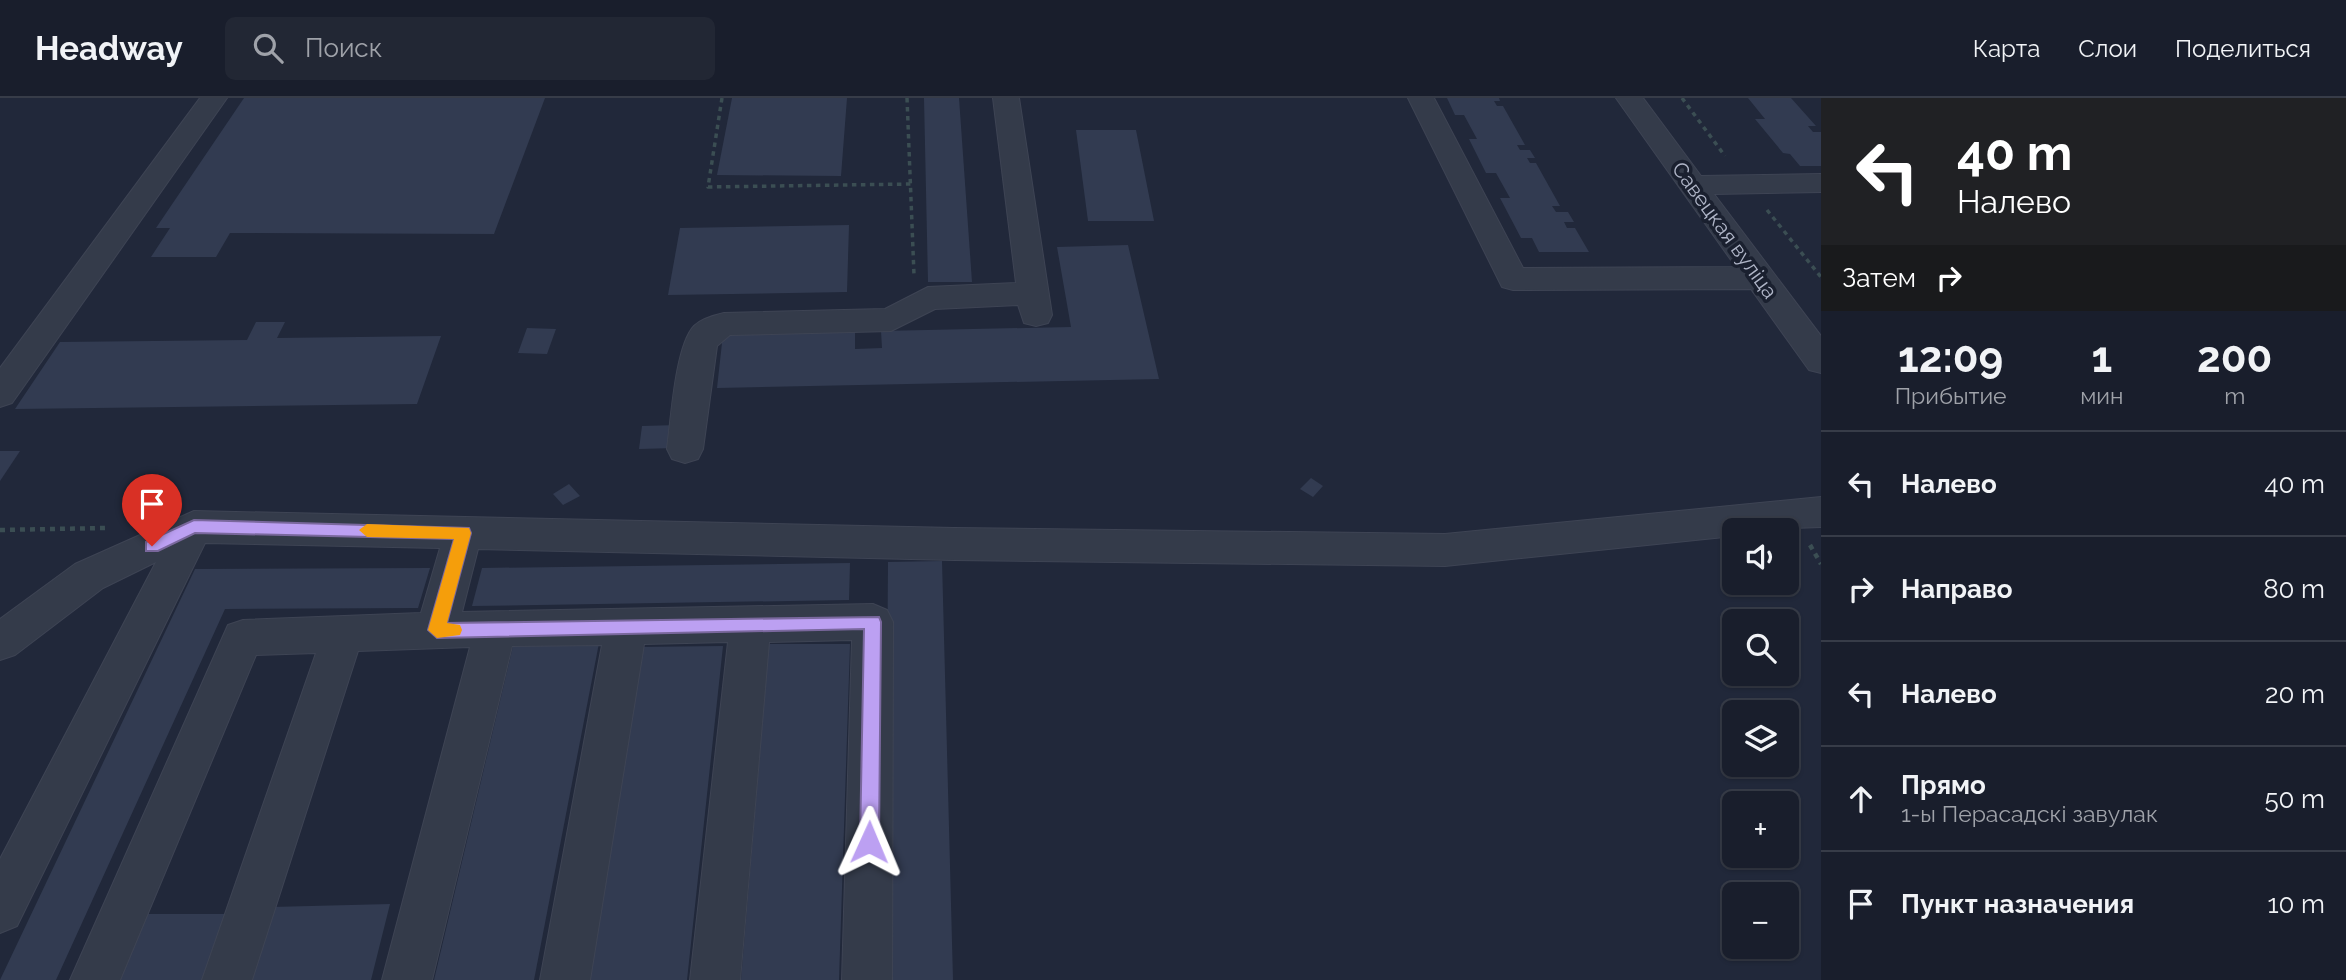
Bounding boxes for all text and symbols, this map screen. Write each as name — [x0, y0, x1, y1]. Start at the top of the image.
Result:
search box — [225, 17, 715, 80]
text: Headway — [35, 29, 183, 68]
icon: search — [249, 29, 287, 67]
text: Поиск — [305, 33, 382, 63]
text: Карта — [1973, 34, 2040, 63]
text: Слои — [2078, 34, 2137, 63]
text: Поделиться — [2175, 34, 2311, 63]
text: 40 m — [1957, 124, 2072, 181]
icon: left — [1842, 126, 1933, 217]
street label: Савецкая вуліца — [1667, 157, 1783, 303]
text: Налево — [1957, 183, 2071, 220]
icon: right — [1930, 259, 1968, 297]
text: Затем — [1842, 263, 1916, 293]
text: 12:09 — [1898, 333, 2003, 382]
text: 1 — [2091, 333, 2112, 382]
text: 200 — [2197, 333, 2272, 382]
text: Прибытие — [1895, 382, 2007, 409]
text: мин — [2080, 382, 2123, 409]
text: m — [2224, 382, 2245, 409]
icon: left — [1842, 465, 1880, 503]
text: Налево — [1901, 469, 1997, 499]
text: 40 m — [2264, 469, 2325, 499]
pin — [122, 474, 182, 546]
icon: arrive — [133, 485, 171, 523]
map controls — [1722, 518, 1799, 959]
button: sound — [1722, 518, 1799, 595]
icon: right — [1842, 570, 1880, 608]
text: Направо — [1901, 574, 2012, 604]
text: 80 m — [2263, 574, 2325, 604]
button: search — [1722, 609, 1799, 686]
icon: left — [1842, 675, 1880, 713]
text: Налево — [1901, 679, 1997, 709]
text: 20 m — [2265, 679, 2325, 709]
button: layers — [1722, 700, 1799, 777]
text: Прямо — [1901, 770, 1986, 800]
icon: ahead — [1842, 780, 1880, 818]
text: 50 m — [2264, 784, 2325, 814]
button: + — [1722, 791, 1799, 868]
text: 1-ы Перасадскі завулак — [1901, 800, 2158, 827]
position arrow — [832, 805, 906, 879]
button: − — [1722, 882, 1799, 959]
icon: arrive — [1842, 885, 1880, 923]
text: Пункт назначения — [1901, 889, 2134, 919]
text: 10 m — [2267, 889, 2325, 919]

